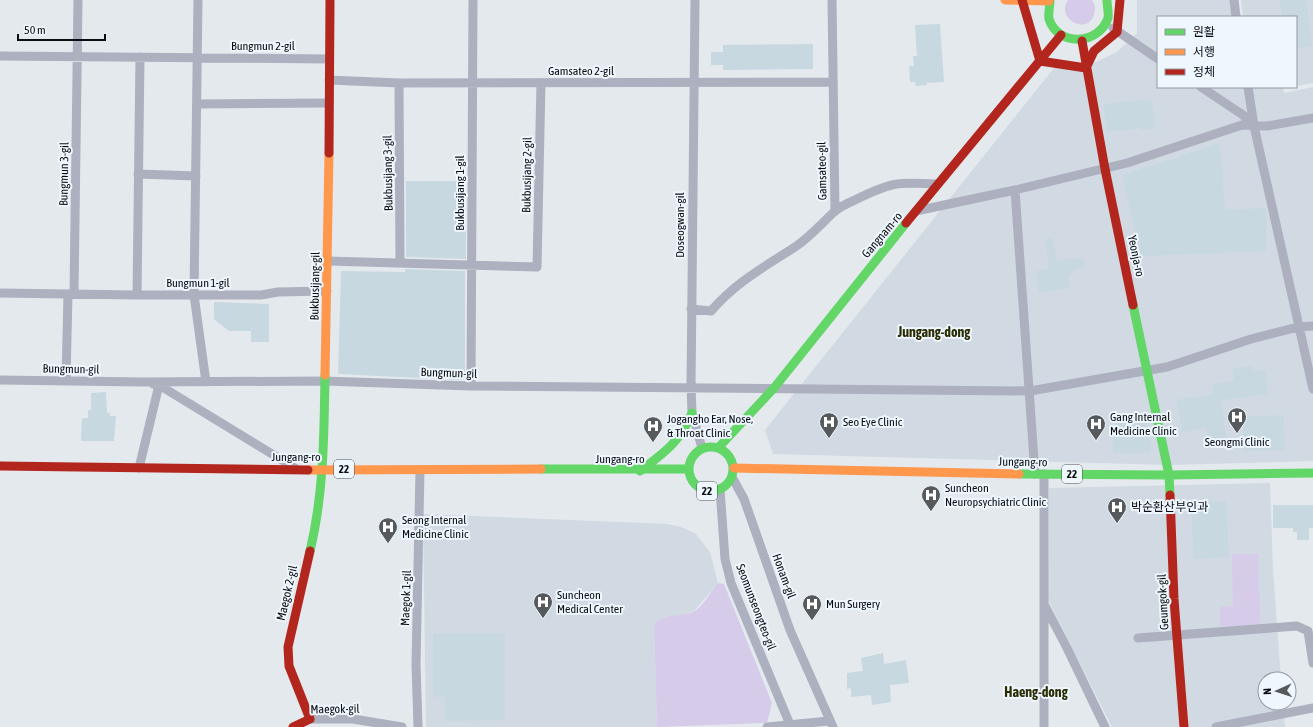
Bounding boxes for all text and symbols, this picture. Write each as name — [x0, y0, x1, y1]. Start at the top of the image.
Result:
scale bar — [18, 16, 105, 42]
legend — [1157, 16, 1297, 88]
text: 50 m — [24, 23, 46, 37]
text: 원활 — [1193, 25, 1215, 39]
street label: Bungmun 2-gil — [231, 39, 296, 53]
text: 서행 — [1193, 45, 1215, 59]
street label: Gamsateo 2-gil — [548, 64, 615, 78]
text: 정체 — [1193, 65, 1215, 79]
street label: Bukbusijang 3-gil — [380, 134, 396, 211]
street label: Bukbusijang 2-gil — [519, 136, 535, 213]
street label: Bungmun 3-gil — [56, 141, 72, 206]
street label: Gamsateo-gil — [814, 141, 830, 201]
street label: Bukbusijang 1-gil — [453, 155, 467, 231]
street label: Doseogwan-gil — [673, 192, 687, 258]
street label: Gangnam-ro — [859, 209, 905, 261]
street label: Yeonja-ro — [1125, 234, 1147, 278]
street label: Bukbusijang-gil — [307, 251, 323, 320]
street label: Bungmun 1-gil — [166, 276, 231, 290]
district label: Jungang-dong — [897, 324, 971, 340]
street label: Bungmun-gil — [42, 362, 100, 377]
street label: Bungmun-gil — [420, 365, 478, 381]
hospital icon: Seongmi Clinic — [1226, 406, 1248, 434]
place label: Gang Internal Medicine Clinic — [1110, 410, 1177, 438]
hospital icon: Seo Eye Clinic — [818, 411, 840, 439]
place label: Jogangho Ear, Nose, & Throat Clinic — [667, 412, 753, 440]
hospital icon: Gang Internal Medicine Clinic — [1085, 413, 1107, 441]
hospital icon: Jogangho Ear, Nose, & Throat Clinic — [642, 415, 664, 443]
place label: Seo Eye Clinic — [843, 415, 903, 429]
place label: Seongmi Clinic — [1205, 435, 1270, 449]
street label: Jungang-ro — [271, 450, 321, 464]
street label: Jungang-ro — [595, 452, 645, 466]
street label: Jungang-ro — [998, 455, 1048, 469]
road number: 22 — [334, 460, 354, 478]
road number: 22 — [1062, 465, 1082, 483]
place label: Suncheon Neuropsychiatric Clinic — [945, 481, 1047, 509]
road number: 22 — [697, 482, 717, 500]
hospital icon: Suncheon Neuropsychiatric Clinic — [920, 484, 942, 512]
hospital icon: 박순환산부인과 — [1106, 496, 1128, 524]
place label: 박순환산부인과 — [1131, 500, 1208, 514]
place label: Seong Internal Medicine Clinic — [402, 513, 469, 541]
hospital icon: Seong Internal Medicine Clinic — [377, 516, 399, 544]
street label: Honam-gil — [769, 552, 799, 601]
street label: Seomunseongteo-gil — [733, 562, 779, 653]
street label: Maegok 2-gil — [274, 563, 300, 622]
street label: Maegok 1-gil — [398, 569, 414, 626]
street label: Geumgok-gil — [1154, 573, 1171, 630]
place label: Suncheon Medical Center — [557, 588, 623, 616]
hospital icon: Suncheon Medical Center — [532, 591, 554, 619]
hospital icon: Mun Surgery — [801, 593, 823, 621]
place label: Mun Surgery — [826, 597, 880, 611]
north arrow — [1257, 671, 1297, 711]
district label: Haeng-dong — [1004, 684, 1069, 700]
text: N — [1261, 688, 1273, 695]
street label: Maegok-gil — [310, 702, 360, 716]

